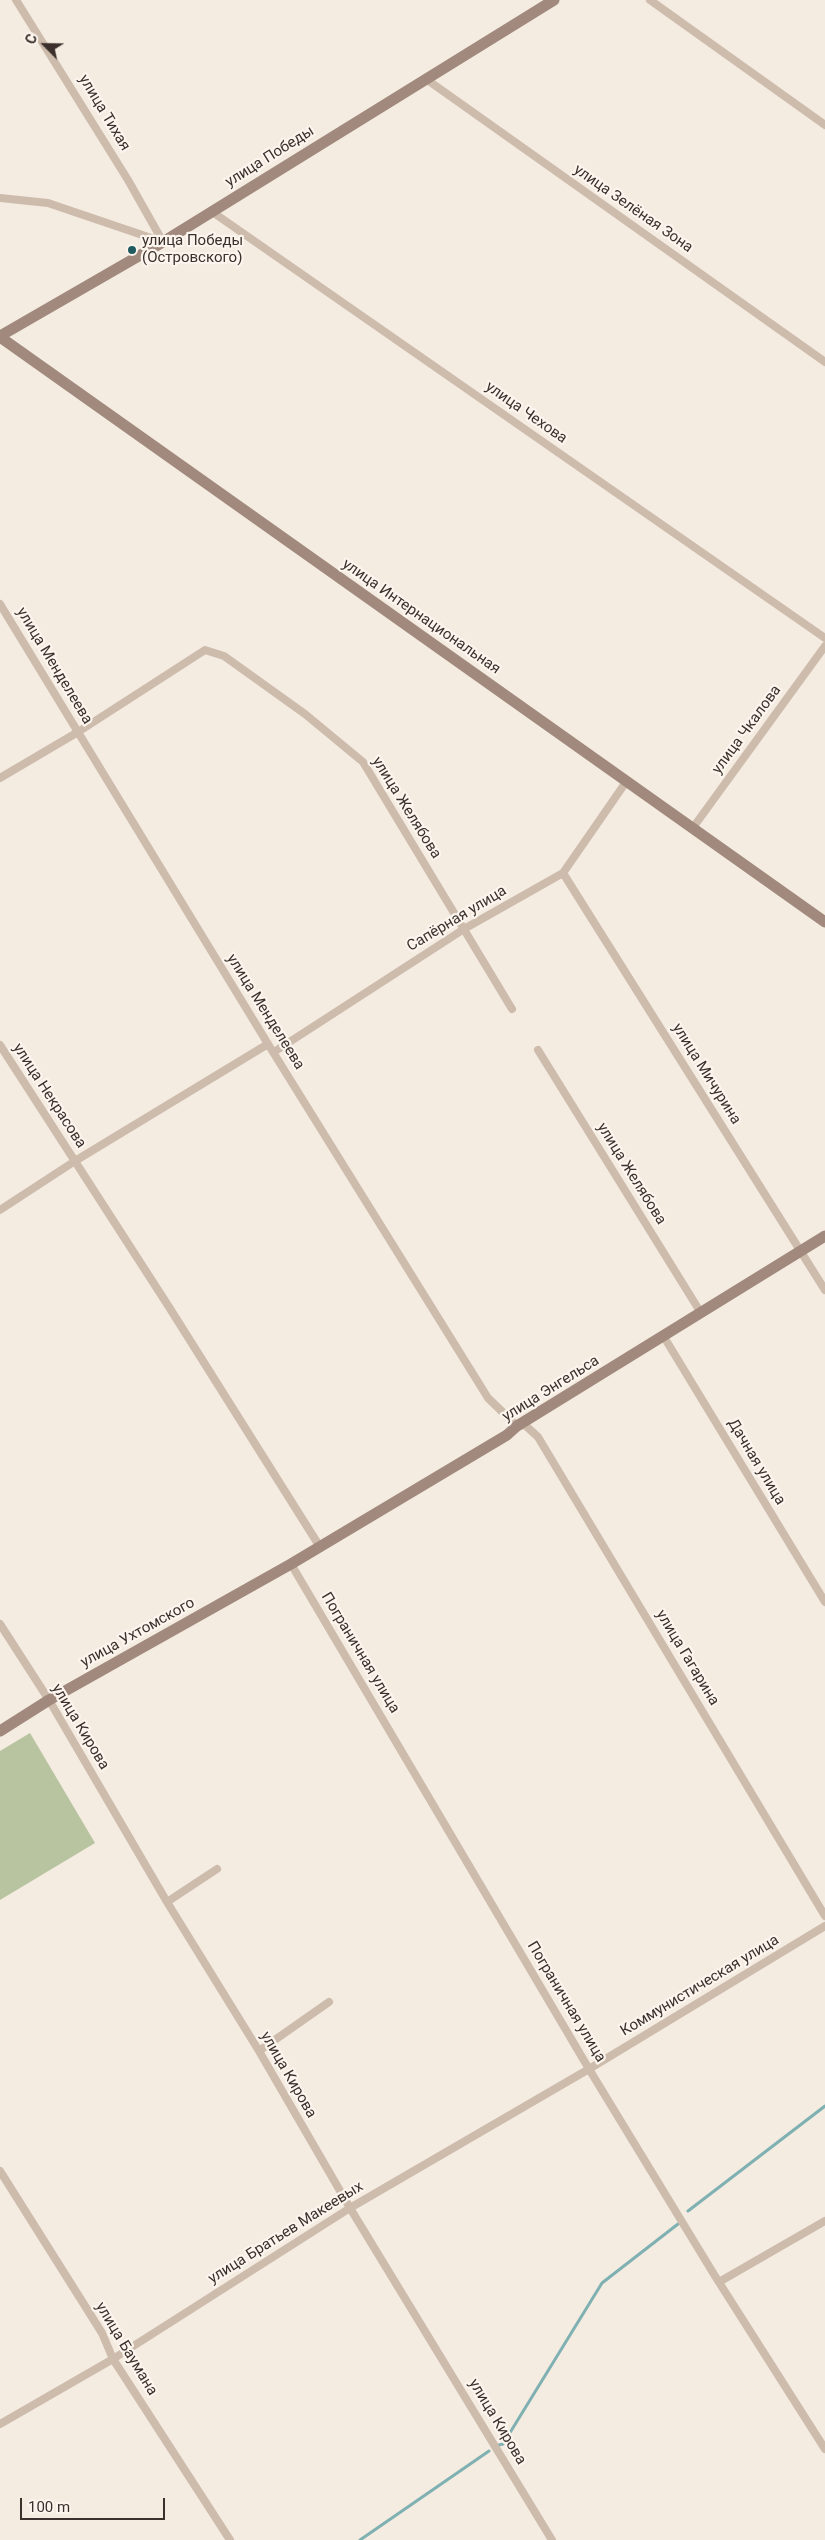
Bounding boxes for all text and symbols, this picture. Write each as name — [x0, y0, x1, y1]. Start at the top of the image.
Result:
north arrow — [20, 20, 70, 70]
text: С — [22, 32, 40, 46]
street label: улица Тихая — [74, 72, 134, 154]
street label: улица Победы — [222, 123, 318, 191]
street label: улица Зелёная Зона — [570, 161, 696, 257]
place label: улица Победы (Островского) — [142, 232, 243, 267]
marker: улица Победы (Островского) — [126, 244, 138, 256]
street label: улица Чехова — [482, 378, 570, 448]
street label: улица Интернациональная — [338, 555, 504, 679]
street label: улица Менделеева — [12, 604, 96, 728]
street label: улица Чкалова — [709, 682, 785, 778]
street label: улица Желябова — [367, 754, 445, 862]
street label: Сапёрная улица — [404, 882, 510, 956]
street label: улица Менделеева — [222, 951, 308, 1073]
street label: улица Мичурина — [668, 1020, 744, 1128]
street label: улица Некрасова — [8, 1040, 90, 1152]
street label: улица Желябова — [592, 1120, 670, 1228]
street label: улица Энгельса — [499, 1352, 603, 1426]
street label: Дачная улица — [723, 1416, 789, 1508]
street label: Пограничная улица — [317, 1589, 403, 1717]
street label: улица Ухтомского — [78, 1594, 198, 1672]
street label: улица Гагарина — [651, 1607, 723, 1709]
street label: улица Кирова — [47, 1681, 113, 1773]
street label: Коммунистическая улица — [617, 1931, 783, 2041]
street label: Пограничная улица — [523, 1938, 609, 2066]
street label: улица Кирова — [256, 2029, 320, 2121]
street label: улица Братьев Макеевых — [205, 2178, 367, 2288]
street label: улица Баумана — [91, 2299, 161, 2399]
street label: улица Кирова — [464, 2376, 530, 2468]
scale bar — [22, 2488, 168, 2520]
text: 100 m — [28, 2498, 70, 2516]

